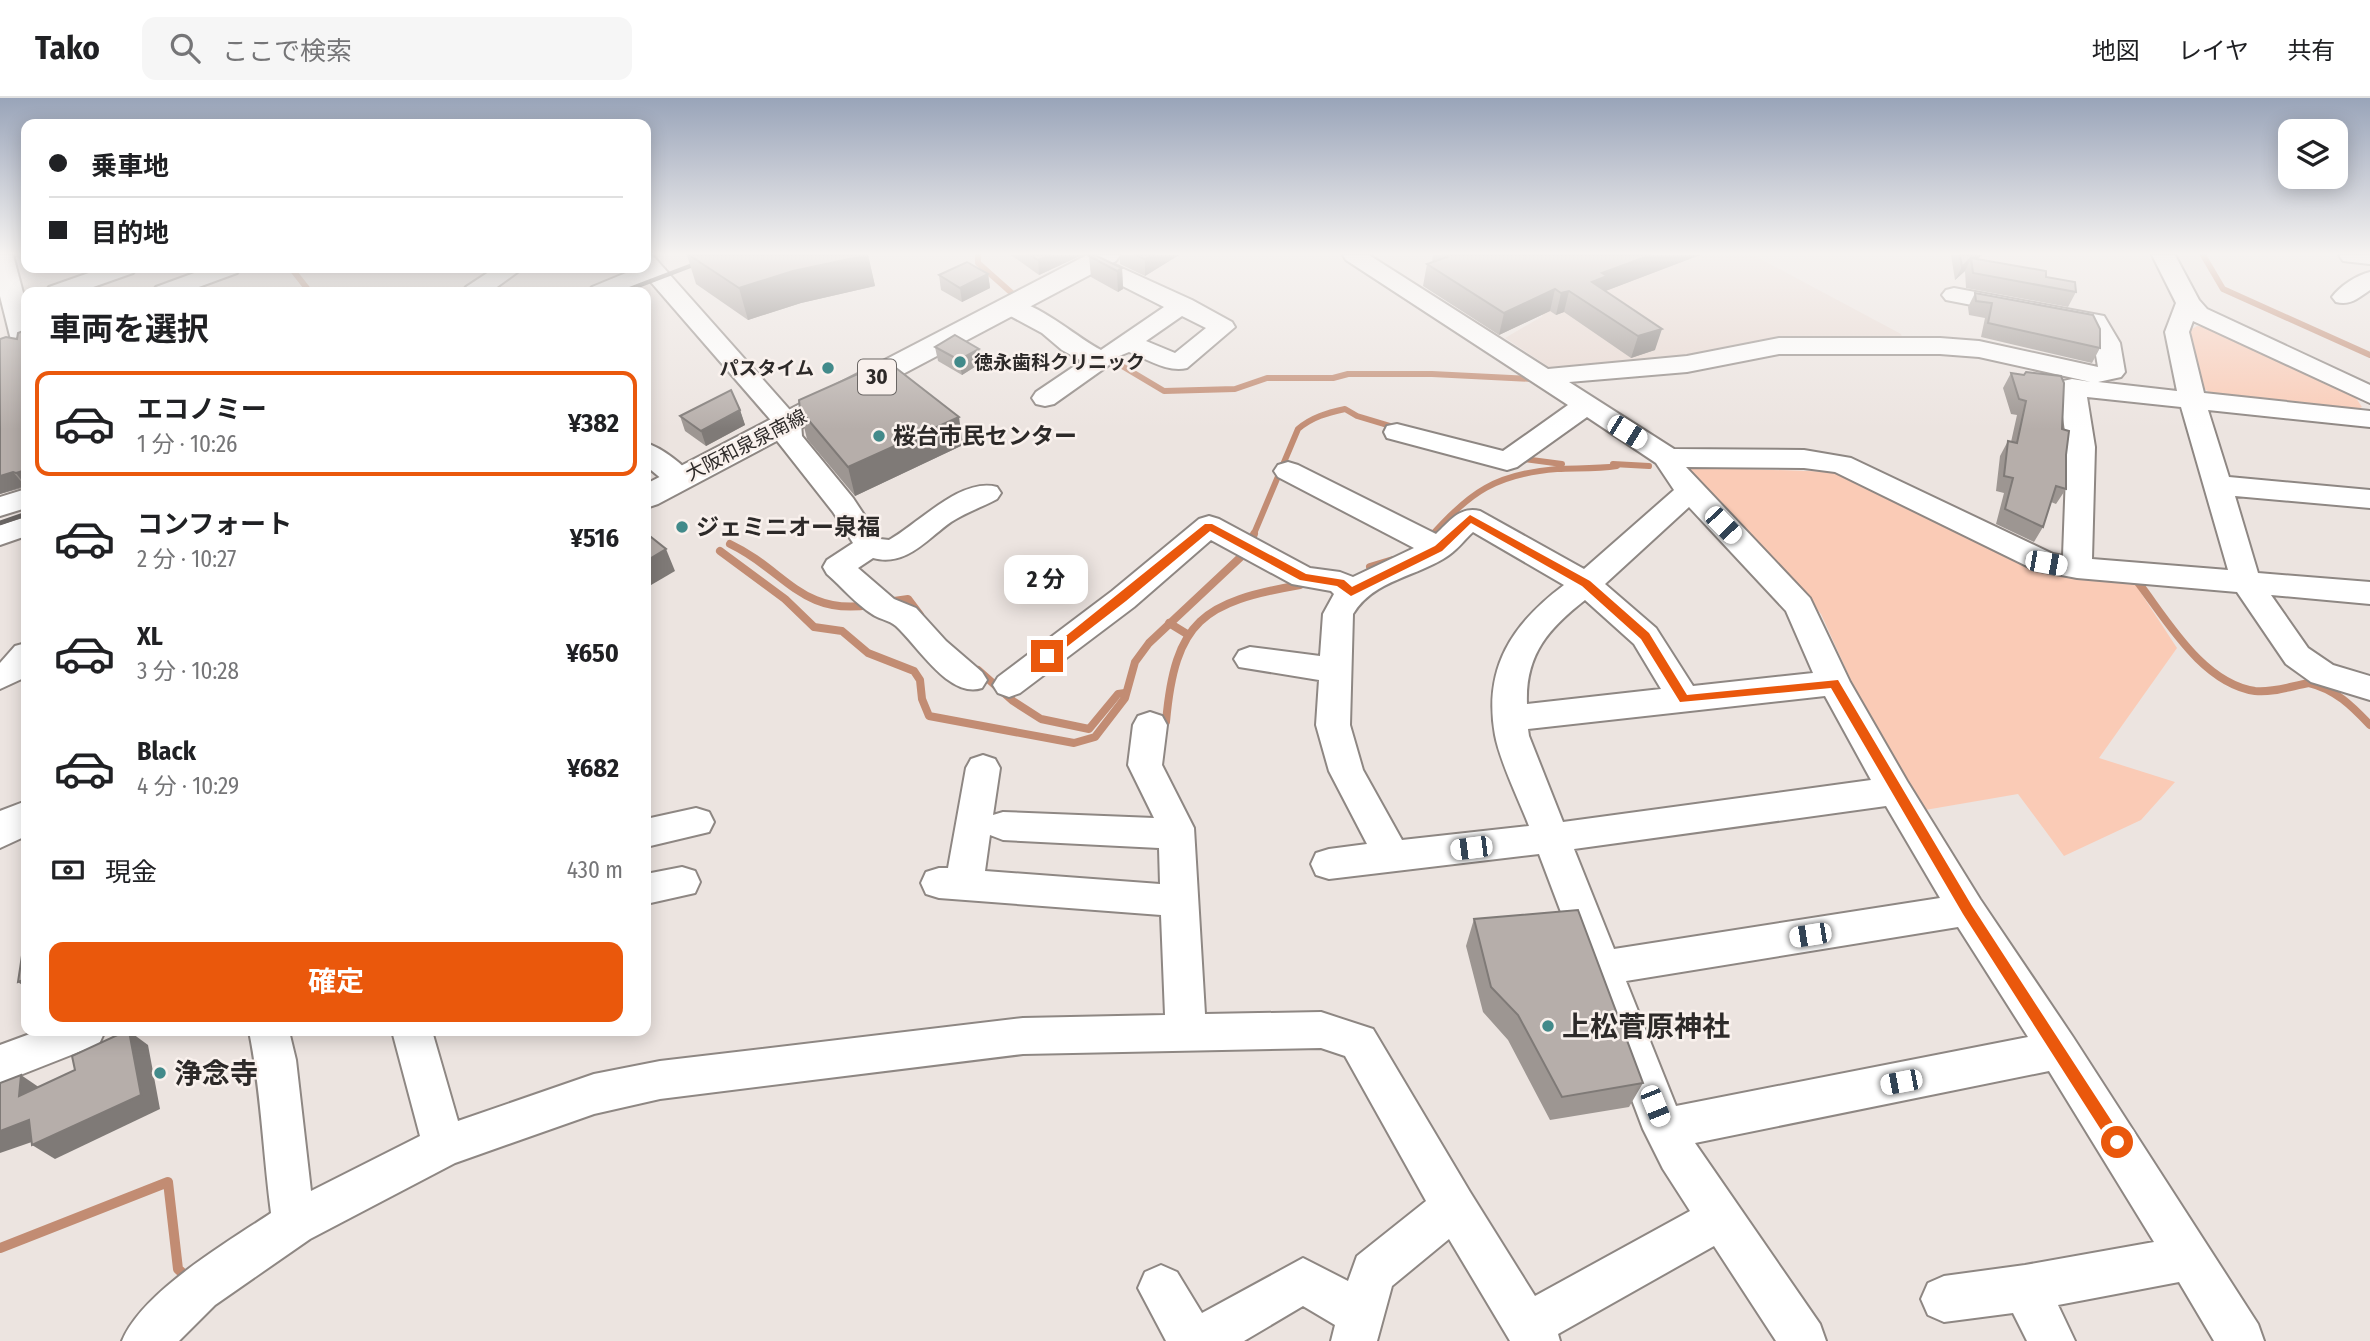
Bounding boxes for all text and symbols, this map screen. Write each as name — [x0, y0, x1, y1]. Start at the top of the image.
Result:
search box — [142, 17, 632, 80]
text: Tako — [35, 28, 100, 68]
icon: search — [166, 29, 204, 67]
text: ここで検索 — [222, 36, 352, 67]
text: 地図 — [2092, 37, 2140, 65]
text: レイヤ — [2178, 37, 2249, 65]
text: 共有 — [2287, 37, 2335, 65]
map controls — [2278, 119, 2348, 189]
button: layers — [2278, 119, 2348, 189]
text: 乗車地 — [91, 151, 169, 182]
text: 目的地 — [91, 218, 169, 249]
text: 車両を選択 — [49, 310, 209, 348]
place label: 徳永歯科クリニック — [974, 351, 1145, 374]
marker: 徳永歯科クリニック — [952, 354, 968, 370]
place label: パスタイム — [719, 357, 814, 380]
marker: パスタイム — [820, 360, 836, 376]
road number: 30 — [858, 360, 896, 394]
icon: car — [53, 392, 116, 455]
text: エコノミー — [137, 394, 267, 425]
street label: 大阪和泉泉南線 — [682, 405, 810, 485]
text: ¥382 — [568, 408, 619, 439]
car — [1604, 412, 1651, 452]
place label: 桜台市民センター — [893, 422, 1077, 450]
marker: 桜台市民センター — [871, 428, 887, 444]
text: 1 分 · 10:26 — [137, 430, 237, 458]
car — [1701, 503, 1746, 547]
icon: car — [53, 507, 116, 570]
text: コンフォート — [137, 509, 292, 540]
place label: ジェミニオー泉福 — [696, 513, 880, 541]
marker: ジェミニオー泉福 — [674, 519, 690, 535]
text: ¥516 — [570, 523, 619, 554]
text: 2 分 · 10:27 — [137, 545, 236, 573]
car — [2024, 549, 2069, 577]
callout: 2 分 — [1005, 554, 1089, 603]
text: 2 分 — [1027, 565, 1065, 593]
text: XL — [137, 621, 163, 652]
icon: car — [53, 622, 116, 685]
text: ¥650 — [566, 638, 619, 669]
route end — [1031, 640, 1063, 672]
text: 3 分 · 10:28 — [137, 657, 239, 685]
text: Black — [137, 736, 196, 767]
icon: car — [53, 737, 116, 800]
text: ¥682 — [567, 753, 619, 784]
text: 4 分 · 10:29 — [137, 772, 239, 800]
car — [1449, 835, 1494, 861]
icon: cash — [49, 851, 87, 889]
text: 430 m — [567, 856, 623, 884]
text: 現金 — [105, 857, 157, 888]
car — [1788, 921, 1833, 949]
button: 確定 — [49, 942, 623, 1022]
place label: 上松菅原神社 — [1562, 1010, 1730, 1043]
marker: 上松菅原神社 — [1540, 1018, 1556, 1034]
place label: 浄念寺 — [174, 1057, 258, 1090]
marker: 浄念寺 — [152, 1065, 168, 1081]
car — [1879, 1068, 1924, 1096]
car — [1638, 1083, 1673, 1129]
route start — [2101, 1126, 2133, 1158]

